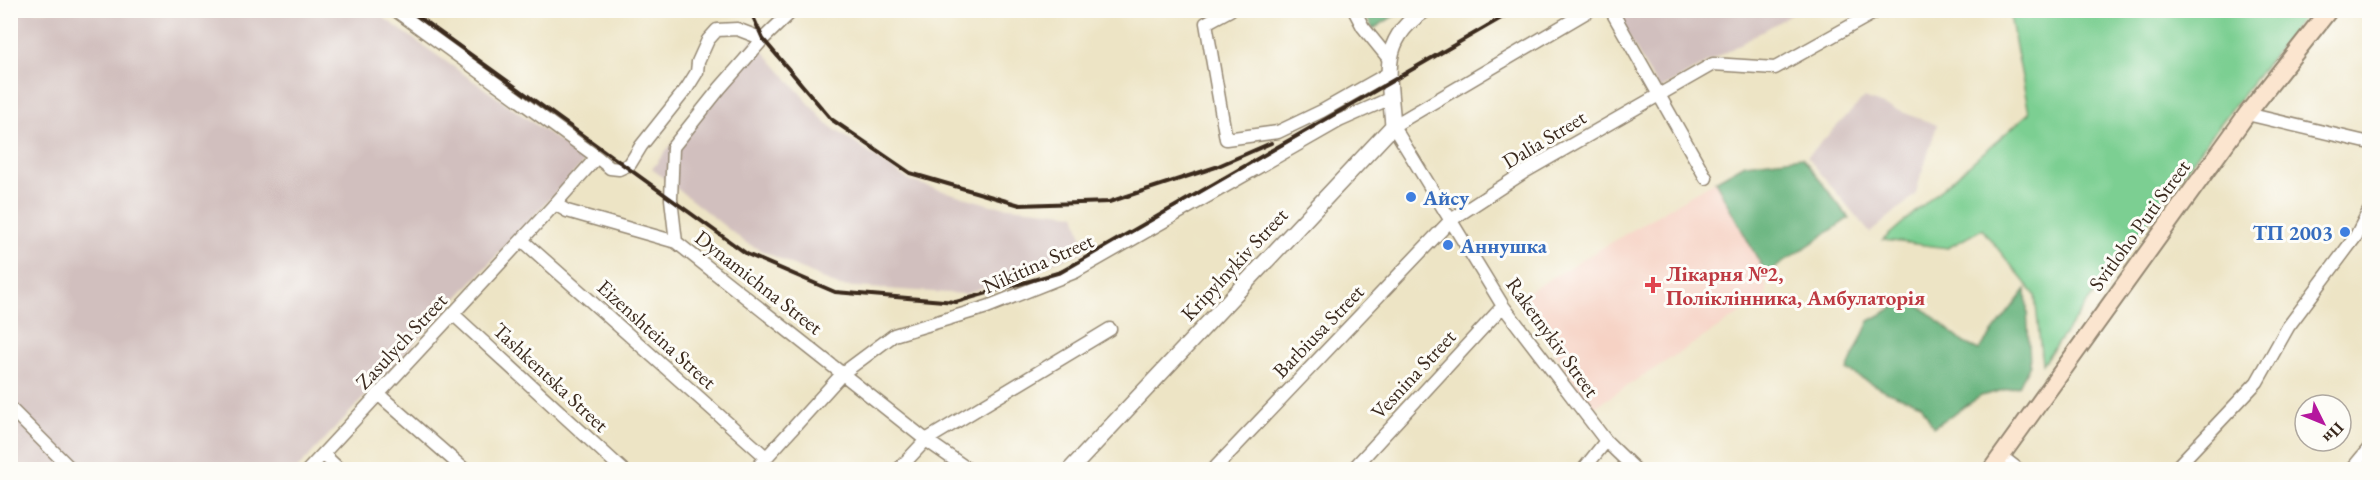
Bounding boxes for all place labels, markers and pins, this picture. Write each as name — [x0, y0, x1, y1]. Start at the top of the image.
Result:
place label: Айсу — [1422, 184, 1470, 211]
marker: Айсу — [1404, 190, 1418, 204]
place label: ТП 2003 — [2252, 219, 2333, 246]
marker: ТП 2003 — [2338, 225, 2352, 239]
place label: Аннушка — [1459, 232, 1548, 259]
marker: Аннушка — [1441, 238, 1455, 252]
place label: Лікарня №2, Поліклінника, Амбулаторія — [1666, 260, 1925, 311]
marker: Лікарня №2, Поліклінника, Амбулаторія — [1644, 276, 1662, 294]

